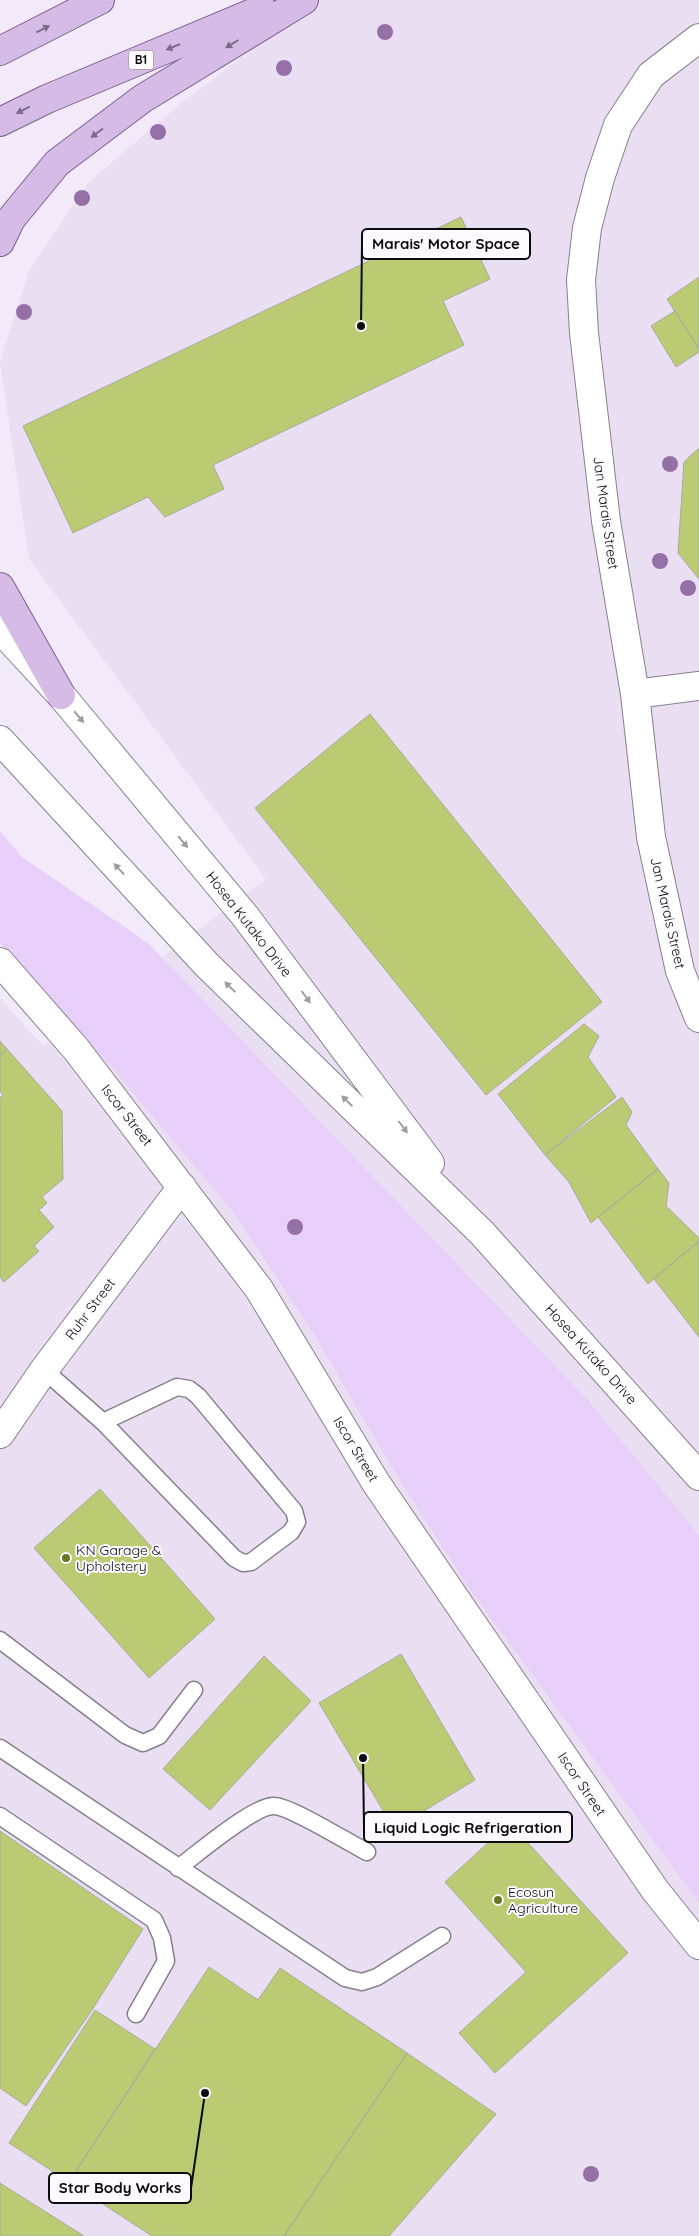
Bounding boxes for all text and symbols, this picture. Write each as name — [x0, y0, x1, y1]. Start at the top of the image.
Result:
one-way arrow — [36, 25, 51, 33]
one-way arrow — [226, 39, 239, 48]
one-way arrow — [166, 43, 180, 51]
road number: B1 — [128, 50, 154, 70]
one-way arrow — [16, 106, 31, 114]
one-way arrow — [90, 128, 104, 138]
callout: Marais' Motor Space — [362, 229, 530, 259]
text: Marais' Motor Space — [372, 234, 520, 253]
street label: Jan Marais Street — [589, 455, 623, 571]
one-way arrow — [74, 711, 85, 724]
one-way arrow — [178, 835, 189, 848]
street label: Jan Marais Street — [646, 856, 690, 971]
one-way arrow — [113, 863, 125, 875]
street label: Hosea Kutako Drive — [202, 868, 296, 980]
one-way arrow — [225, 981, 237, 993]
one-way arrow — [300, 990, 311, 1003]
street label: Iscor Street — [97, 1081, 157, 1150]
one-way arrow — [341, 1095, 353, 1107]
one-way arrow — [398, 1120, 408, 1134]
street label: Ruhr Street — [61, 1274, 119, 1343]
street label: Hosea Kutako Drive — [541, 1300, 641, 1408]
street label: Iscor Street — [329, 1413, 383, 1485]
place label: KN Garage & Upholstery — [76, 1541, 162, 1575]
marker: KN Garage & Upholstery — [60, 1552, 72, 1564]
street label: Iscor Street — [554, 1749, 610, 1820]
callout: Liquid Logic Refrigeration — [364, 1812, 572, 1842]
text: Liquid Logic Refrigeration — [374, 1818, 562, 1837]
place label: Ecosun Agriculture — [508, 1883, 578, 1917]
marker: Ecosun Agriculture — [492, 1894, 504, 1906]
callout: Star Body Works — [49, 2173, 191, 2203]
text: Star Body Works — [59, 2178, 181, 2197]

